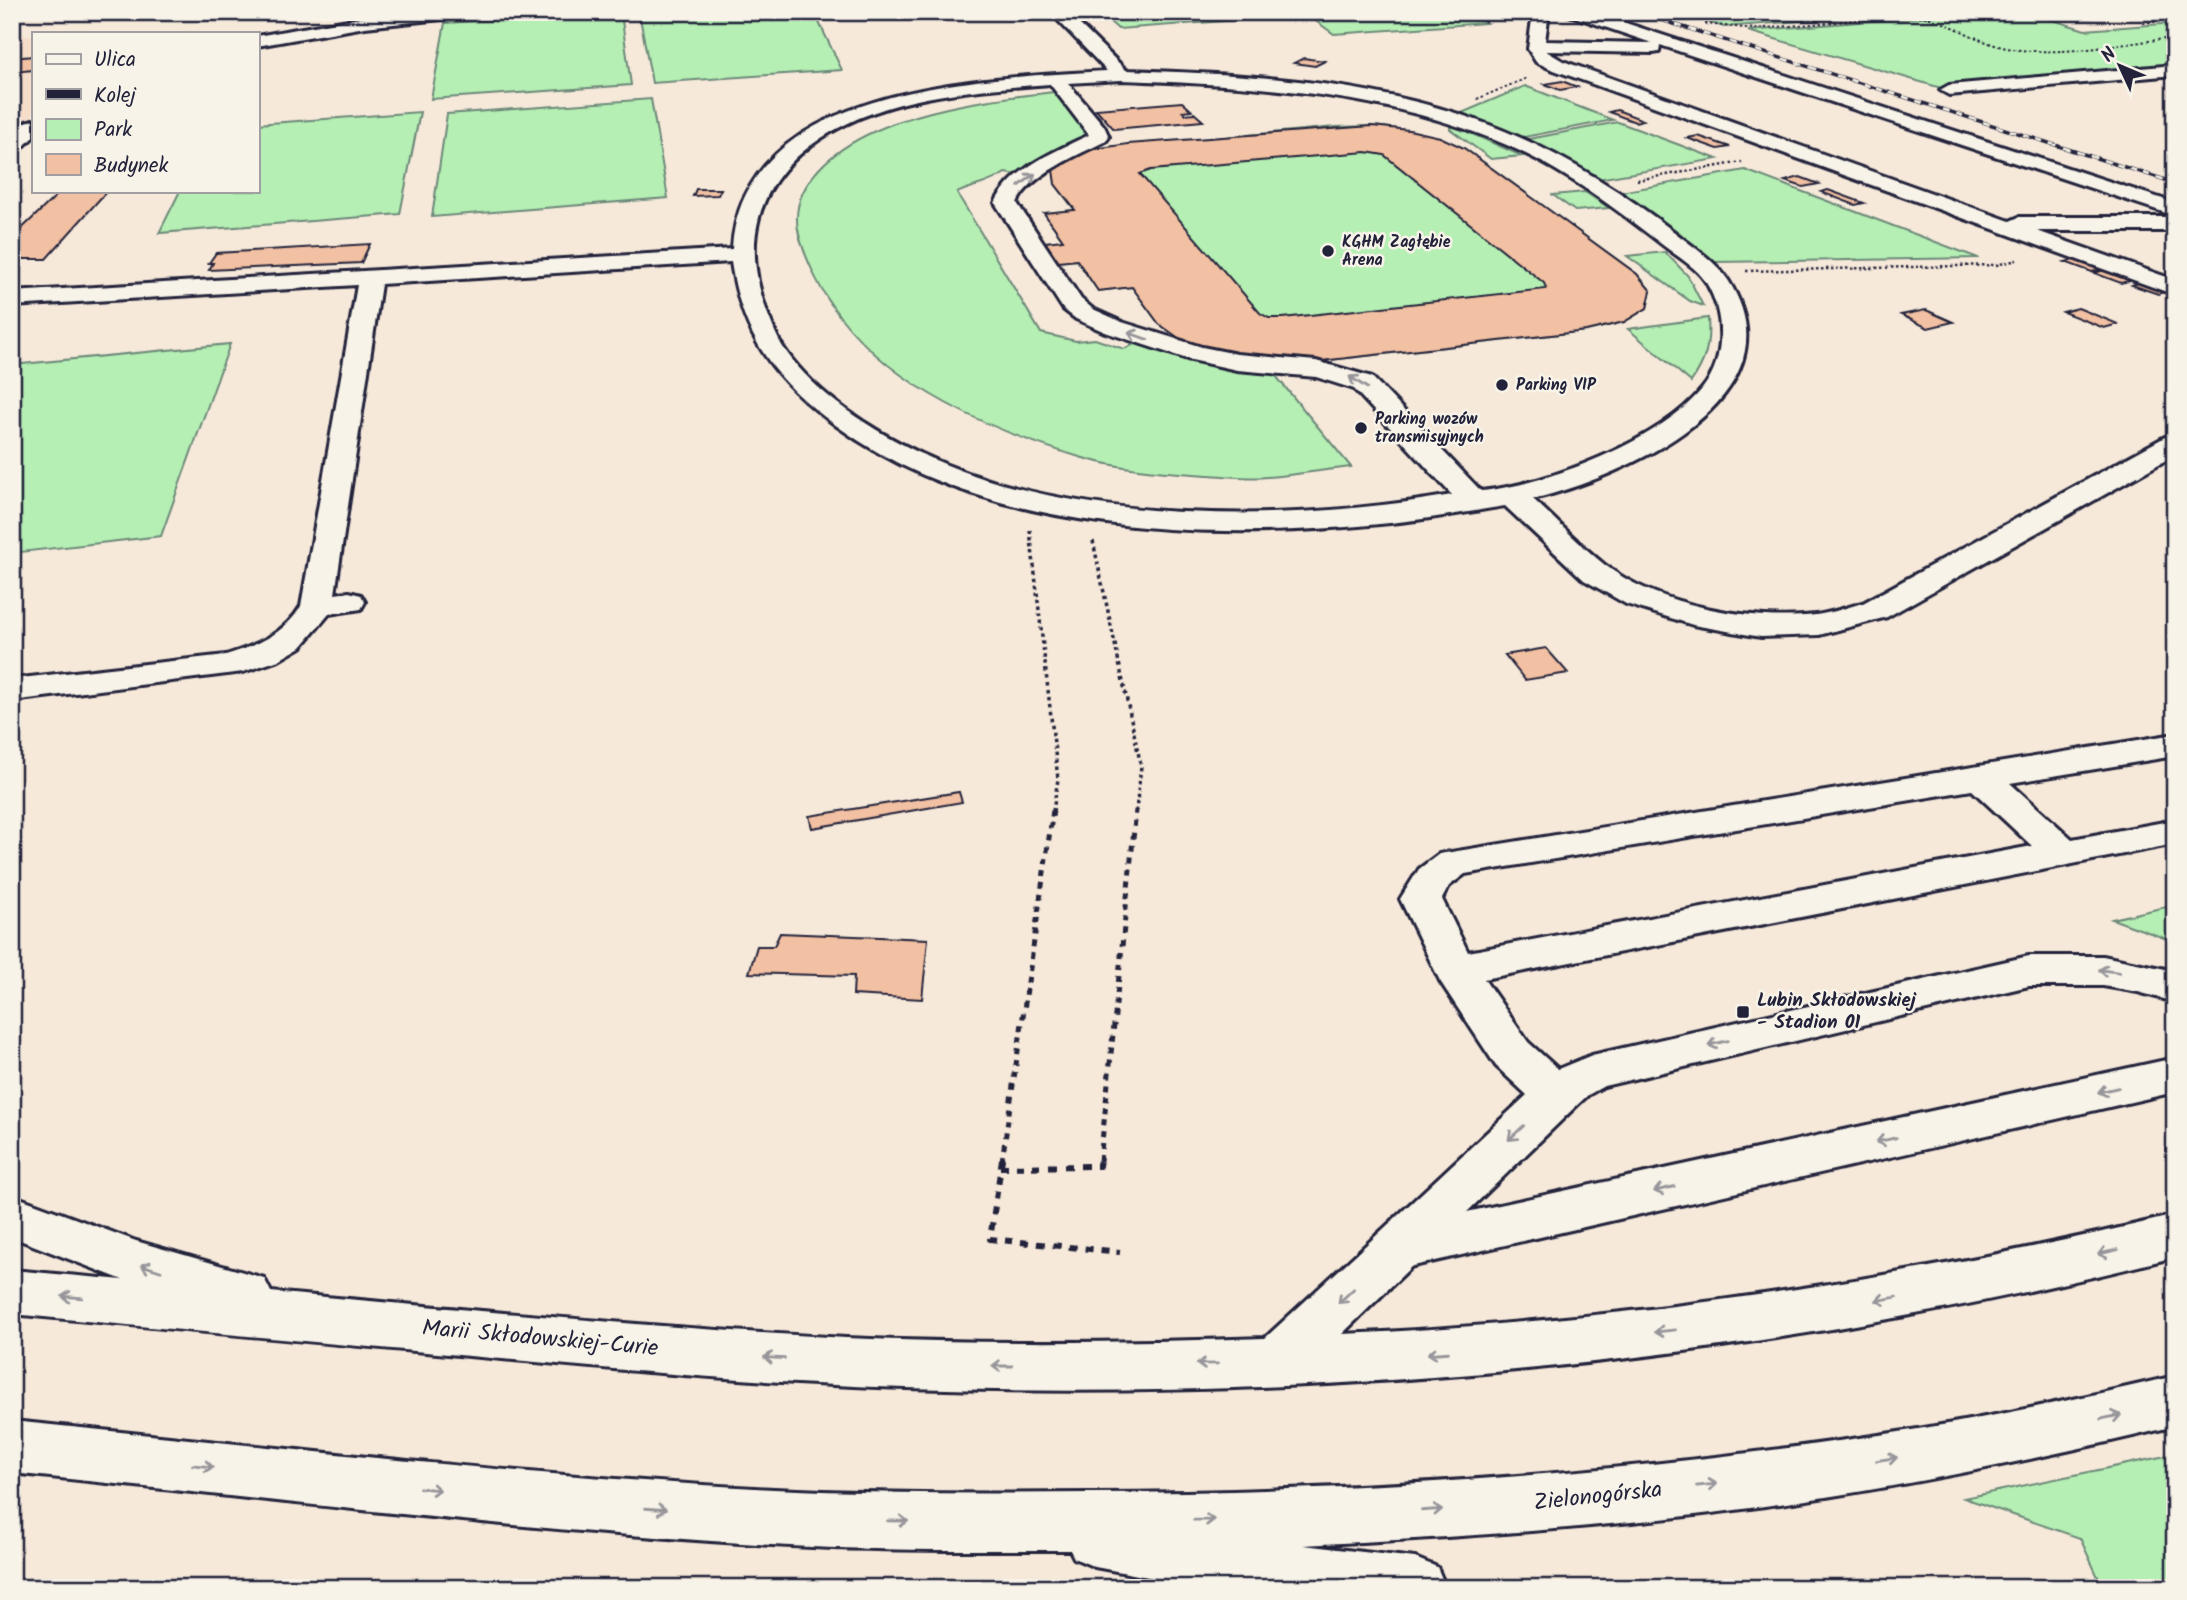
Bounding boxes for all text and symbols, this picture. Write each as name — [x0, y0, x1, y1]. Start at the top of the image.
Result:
legend — [32, 32, 259, 192]
north arrow — [2086, 32, 2156, 102]
text: N — [2094, 41, 2124, 70]
text: Ulica — [94, 44, 136, 77]
text: Kolej — [94, 80, 137, 113]
text: Park — [94, 114, 132, 147]
text: Budynek — [94, 150, 168, 183]
one-way arrow — [1018, 172, 1036, 187]
place label: KGHM Zagłębie Arena — [1342, 230, 1451, 273]
marker: KGHM Zagłębie Arena — [1320, 243, 1336, 259]
one-way arrow — [1127, 329, 1149, 341]
place label: Parking VIP — [1516, 373, 1597, 398]
one-way arrow — [1349, 375, 1368, 390]
marker: Parking VIP — [1494, 377, 1510, 393]
place label: Parking wozów transmisyjnych — [1375, 407, 1484, 450]
marker: Parking wozów transmisyjnych — [1353, 420, 1369, 436]
one-way arrow — [2098, 964, 2120, 977]
place label: Lubin Skłodowskiej - Stadion 01 — [1757, 986, 1917, 1038]
marker: Lubin Skłodowskiej - Stadion 01 — [1735, 1004, 1751, 1020]
one-way arrow — [1707, 1037, 1730, 1050]
one-way arrow — [2097, 1084, 2120, 1097]
one-way arrow — [1508, 1125, 1525, 1142]
one-way arrow — [1875, 1133, 1898, 1147]
one-way arrow — [1653, 1183, 1676, 1197]
one-way arrow — [2097, 1246, 2120, 1260]
one-way arrow — [141, 1261, 163, 1273]
one-way arrow — [1338, 1287, 1355, 1304]
one-way arrow — [61, 1290, 83, 1303]
one-way arrow — [1875, 1293, 1898, 1306]
street label: Marii Skłodowskiej-Curie — [420, 1311, 660, 1367]
one-way arrow — [1654, 1325, 1676, 1338]
one-way arrow — [1427, 1346, 1450, 1359]
one-way arrow — [763, 1351, 786, 1364]
one-way arrow — [1196, 1358, 1219, 1371]
one-way arrow — [990, 1359, 1013, 1373]
one-way arrow — [2099, 1409, 2122, 1423]
one-way arrow — [1875, 1452, 1898, 1465]
one-way arrow — [191, 1460, 214, 1473]
street label: Zielonogórska — [1532, 1472, 1664, 1522]
one-way arrow — [1695, 1479, 1718, 1492]
one-way arrow — [418, 1483, 440, 1496]
one-way arrow — [644, 1503, 667, 1516]
one-way arrow — [1420, 1503, 1442, 1516]
one-way arrow — [1193, 1513, 1216, 1526]
one-way arrow — [886, 1514, 909, 1528]

